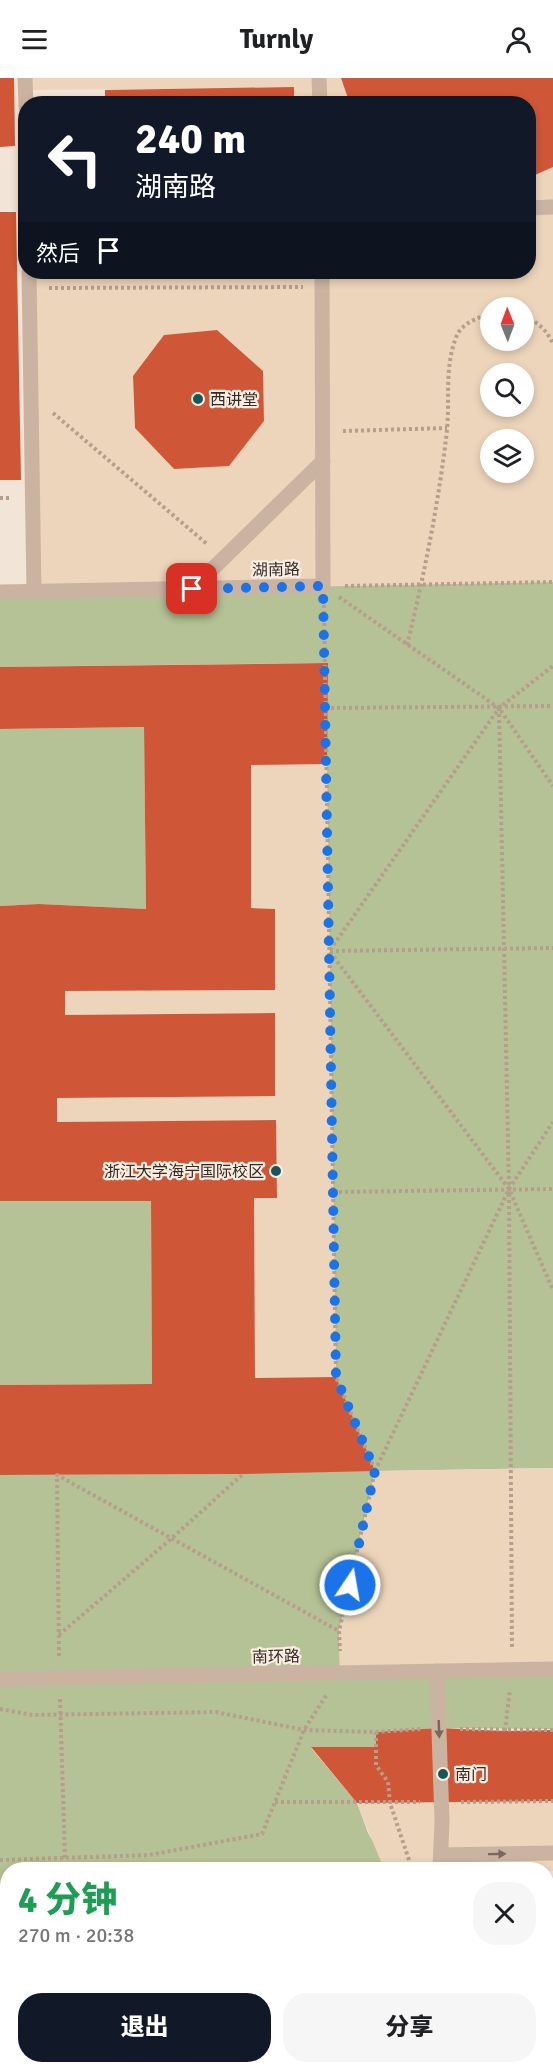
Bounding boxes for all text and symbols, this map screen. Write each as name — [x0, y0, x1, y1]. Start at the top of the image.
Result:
icon: menu — [18, 23, 51, 56]
text: Turnly — [240, 23, 313, 56]
icon: person — [502, 23, 535, 56]
text: 240 m — [135, 114, 246, 165]
icon: left — [36, 120, 114, 198]
text: 湖南路 — [135, 171, 216, 204]
icon: arrive — [92, 234, 125, 267]
text: 然后 — [36, 240, 80, 267]
north arrow — [480, 297, 534, 351]
map controls — [480, 297, 534, 483]
button: search — [480, 363, 534, 417]
place label: 西讲堂 — [210, 390, 258, 410]
marker: 西讲堂 — [191, 392, 205, 406]
button: layers — [480, 429, 534, 483]
street label: 湖南路 — [252, 560, 300, 580]
pin — [166, 563, 217, 614]
icon: arrive — [175, 572, 208, 605]
place label: 浙江大学海宁国际校区 — [104, 1162, 264, 1182]
marker: 浙江大学海宁国际校区 — [269, 1164, 283, 1178]
position arrow — [318, 1553, 382, 1617]
street label: 南环路 — [252, 1647, 300, 1667]
one-way arrow — [434, 1720, 444, 1739]
place label: 南门 — [455, 1765, 487, 1785]
marker: 南门 — [436, 1767, 450, 1781]
one-way arrow — [488, 1849, 507, 1859]
text: 4 分钟 — [18, 1878, 117, 1923]
button: close — [473, 1882, 536, 1945]
text: 270 m · 20:38 — [18, 1923, 134, 1948]
button: 退出 — [18, 1993, 271, 2062]
button: 分享 — [283, 1993, 536, 2062]

